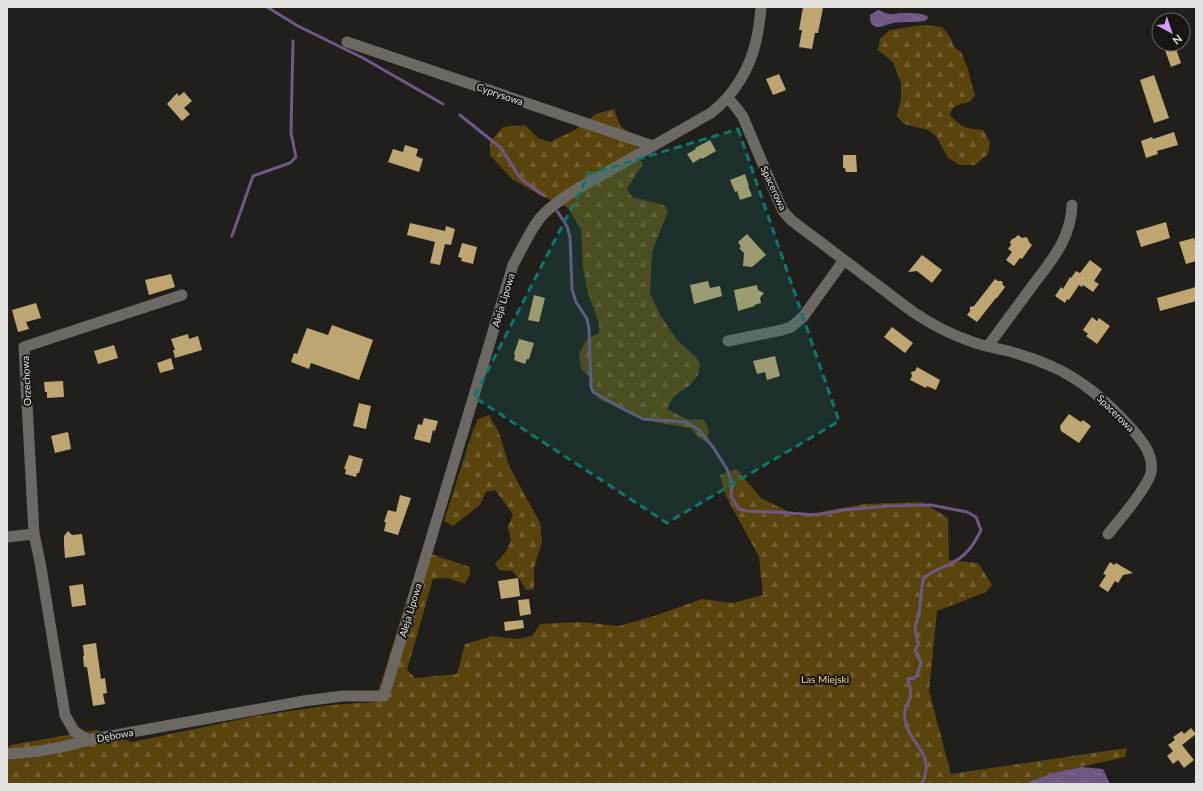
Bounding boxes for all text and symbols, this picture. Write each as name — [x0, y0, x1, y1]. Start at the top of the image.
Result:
north arrow — [1151, 12, 1191, 52]
text: N — [1170, 32, 1185, 48]
street label: Cyprysowa — [475, 80, 525, 108]
street label: Spacerowa — [758, 164, 790, 212]
street label: Aleja Lipowa — [489, 272, 517, 328]
street label: Orzechowa — [19, 356, 33, 406]
street label: Spacerowa — [1095, 392, 1137, 434]
street label: Aleja Lipowa — [396, 582, 424, 638]
park label: Las Miejski — [801, 673, 849, 685]
street label: Dębowa — [96, 726, 134, 744]

